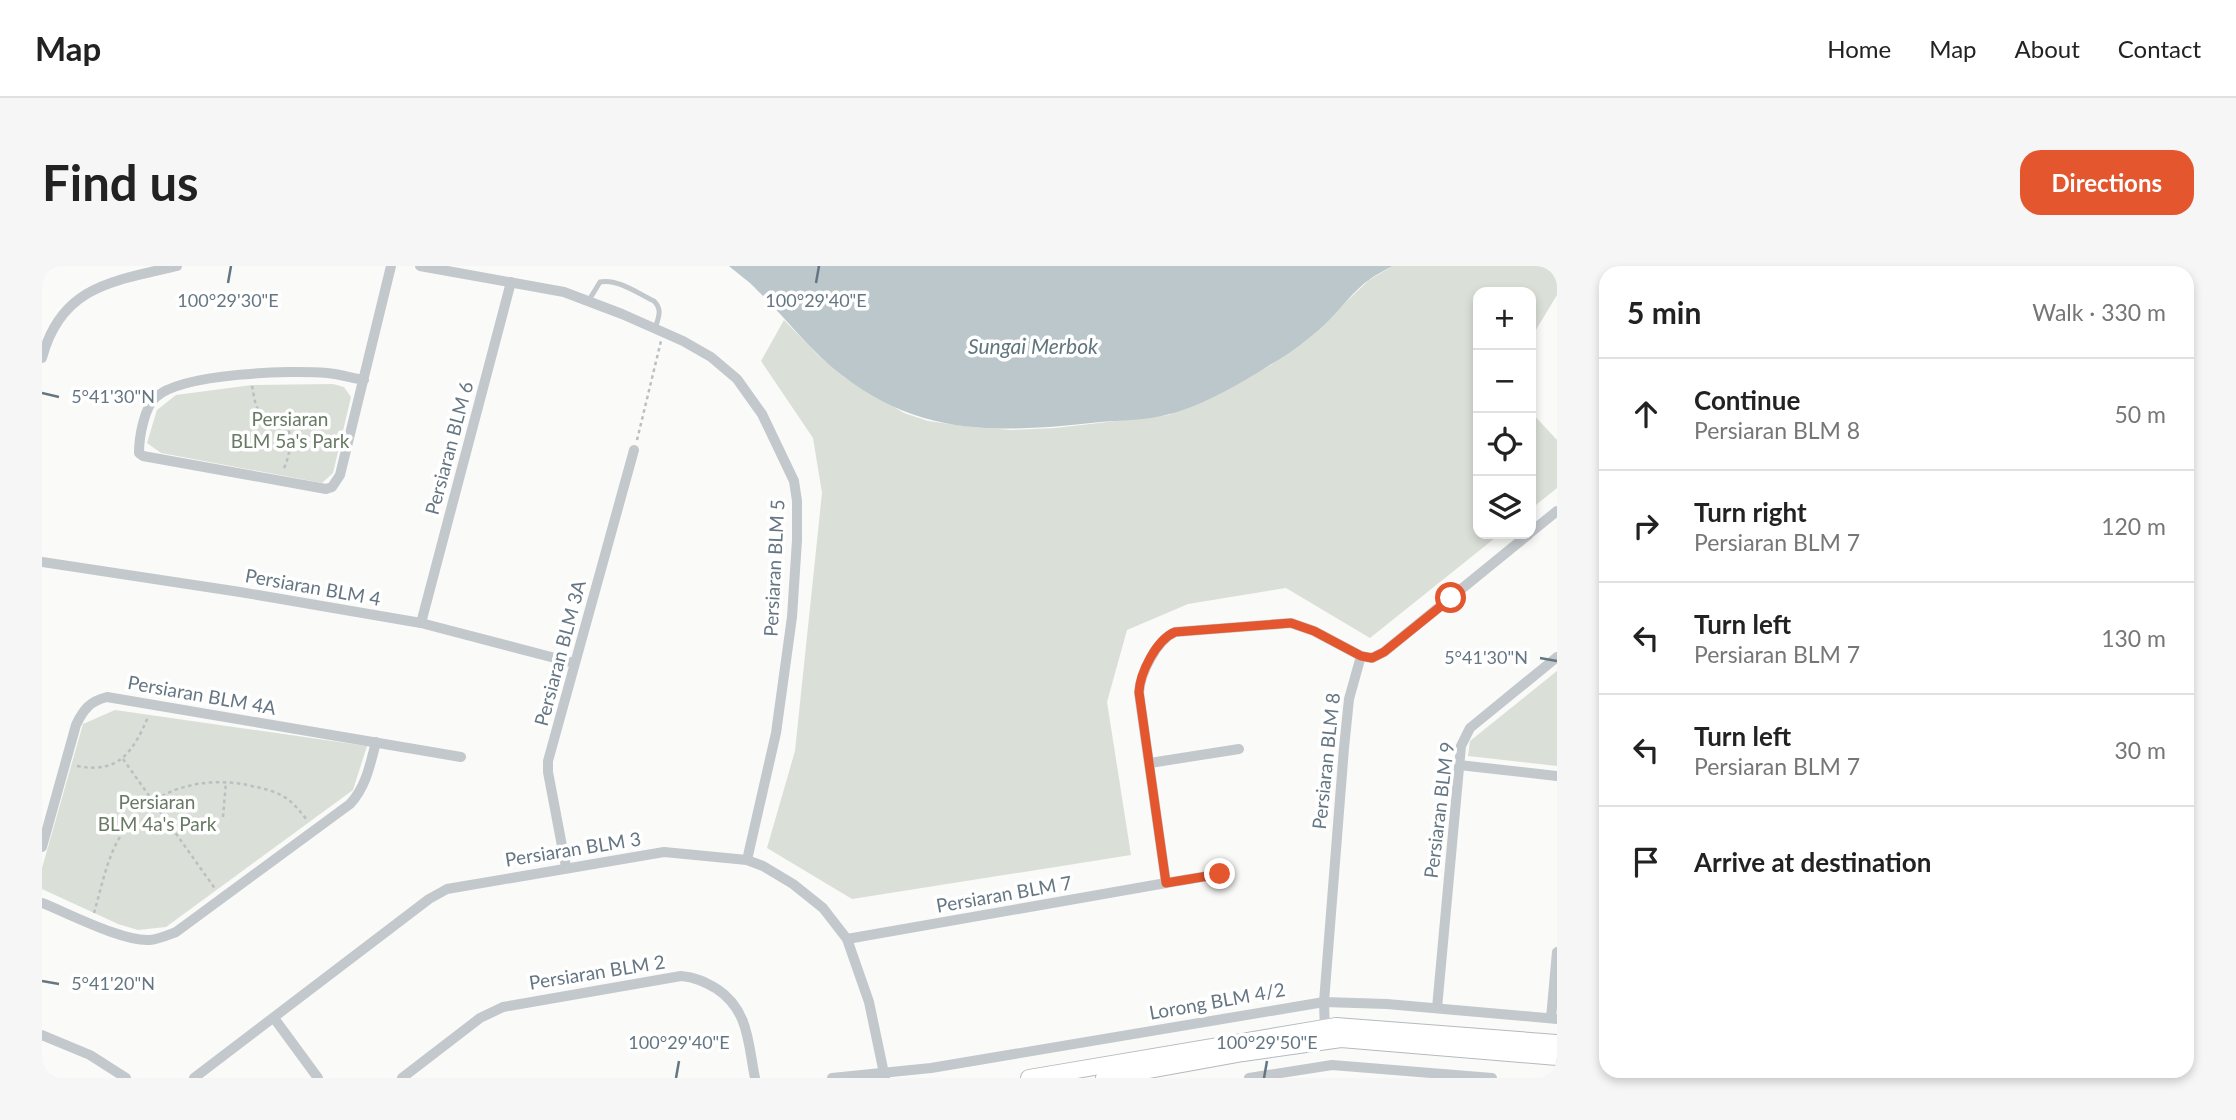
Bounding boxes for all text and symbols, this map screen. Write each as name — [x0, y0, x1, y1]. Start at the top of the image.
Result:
text: Map — [35, 28, 101, 68]
text: Home — [1827, 34, 1891, 63]
text: Map — [1929, 34, 1977, 63]
text: About — [2015, 34, 2080, 63]
text: Contact — [2118, 34, 2201, 63]
button: Directions — [2020, 150, 2194, 215]
text: Find us — [42, 153, 199, 211]
map controls — [1473, 287, 1536, 539]
button: + — [1473, 287, 1536, 350]
text: 100°29'30"E — [177, 289, 279, 311]
text: 100°29'40"E — [765, 289, 867, 311]
text: 5 min — [1627, 294, 1701, 330]
text: Walk · 330 m — [2032, 298, 2166, 326]
water label: Sungai Merbok — [968, 333, 1099, 358]
button: − — [1473, 350, 1536, 413]
street label: Persiaran BLM 6 — [420, 379, 477, 517]
text: Continue — [1694, 384, 1800, 416]
text: 5°41'30"N — [71, 385, 155, 407]
icon: ahead — [1627, 395, 1665, 433]
text: 50 m — [2115, 400, 2166, 428]
park label: Persiaran BLM 5a's Park — [231, 407, 350, 452]
button: locate — [1473, 413, 1536, 476]
text: Persiaran BLM 8 — [1694, 416, 1860, 444]
button: layers — [1473, 476, 1536, 539]
text: Turn right — [1694, 496, 1807, 528]
street label: Persiaran BLM 5 — [758, 499, 789, 637]
icon: right — [1627, 507, 1665, 545]
text: 120 m — [2101, 512, 2166, 540]
text: Persiaran BLM 7 — [1694, 528, 1860, 556]
street label: Persiaran BLM 4 — [243, 563, 383, 610]
street label: Persiaran BLM 3A — [529, 577, 590, 728]
route start — [1435, 582, 1466, 613]
text: Turn left — [1694, 608, 1791, 640]
icon: left — [1627, 619, 1665, 657]
text: 130 m — [2101, 624, 2166, 652]
text: Persiaran BLM 7 — [1694, 640, 1860, 668]
text: 5°41'30"N — [1444, 646, 1528, 668]
street label: Persiaran BLM 4A — [126, 670, 278, 719]
street label: Persiaran BLM 8 — [1307, 691, 1344, 830]
text: Turn left — [1694, 720, 1791, 752]
icon: left — [1627, 731, 1665, 769]
text: 30 m — [2115, 736, 2166, 764]
street label: Persiaran BLM 9 — [1419, 740, 1458, 879]
text: Persiaran BLM 7 — [1694, 752, 1860, 780]
park label: Persiaran BLM 4a's Park — [98, 790, 217, 835]
street label: Persiaran BLM 3 — [503, 826, 643, 871]
icon: arrive — [1627, 843, 1665, 881]
text: Arrive at destination — [1694, 846, 1931, 878]
route end — [1204, 858, 1235, 889]
street label: Persiaran BLM 7 — [934, 870, 1074, 917]
street label: Persiaran BLM 2 — [527, 949, 667, 994]
text: 5°41'20"N — [71, 972, 155, 994]
street label: Lorong BLM 4/2 — [1147, 977, 1287, 1024]
text: 100°29'40"E — [628, 1031, 730, 1053]
text: 100°29'50"E — [1216, 1031, 1318, 1053]

